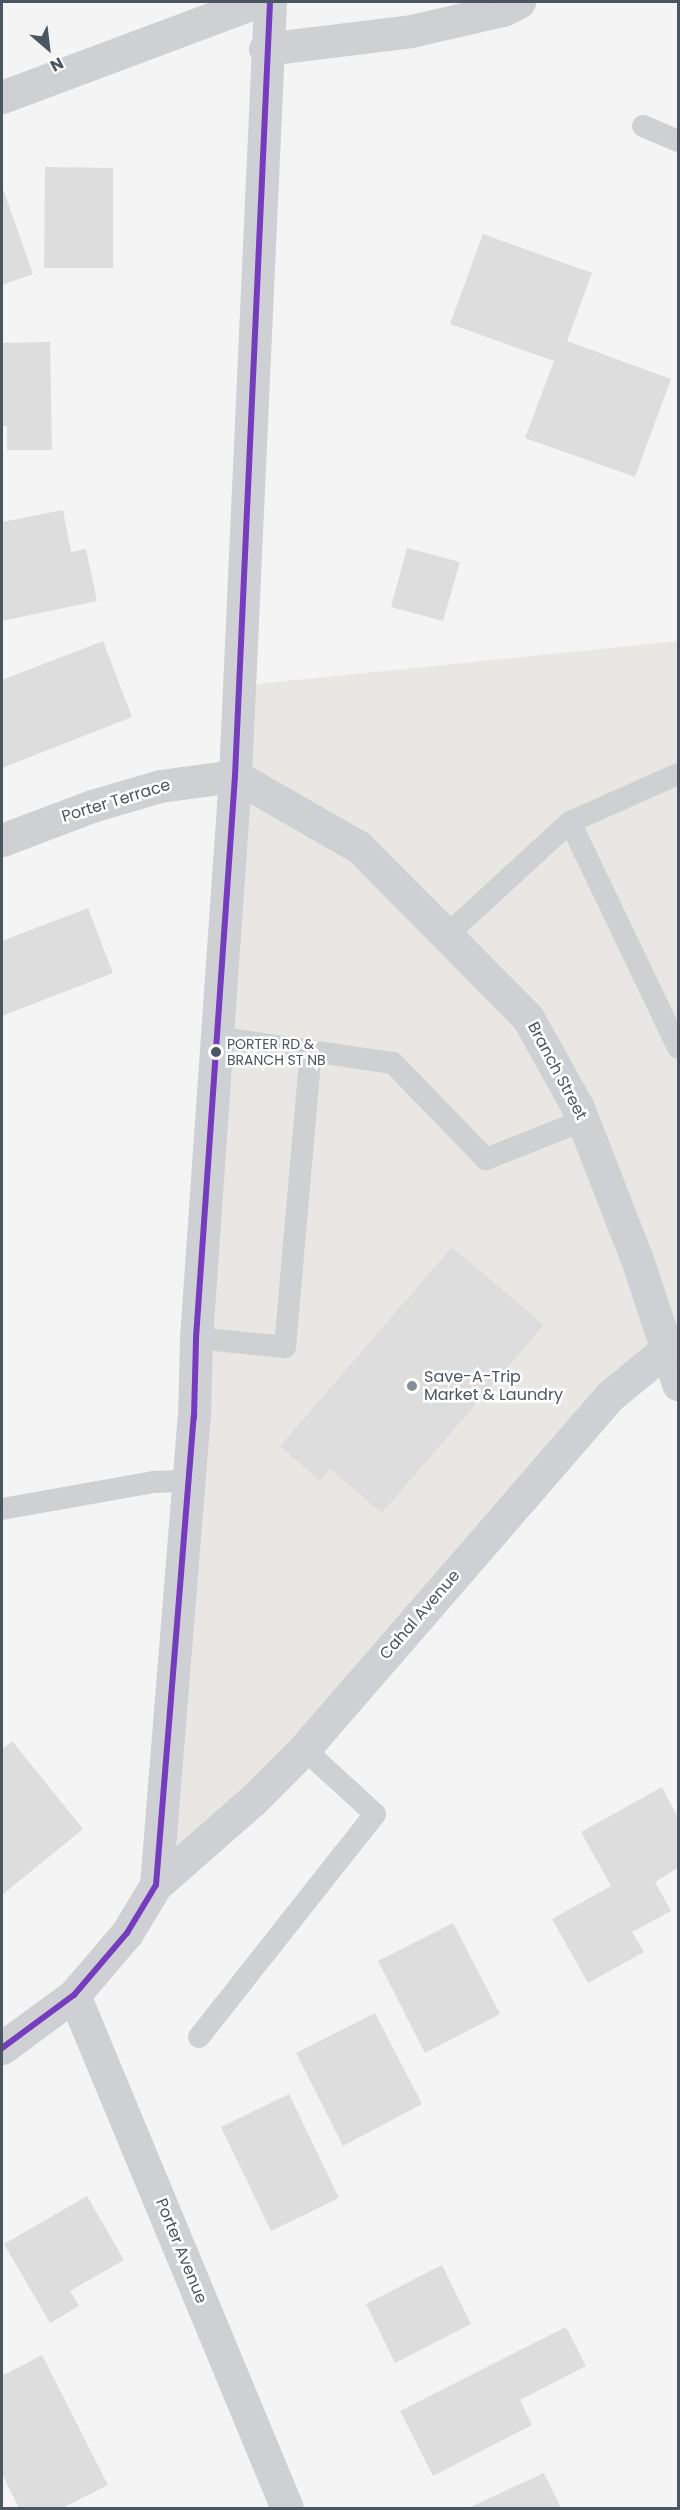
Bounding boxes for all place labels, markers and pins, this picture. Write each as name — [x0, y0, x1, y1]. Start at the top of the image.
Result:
place label: PORTER RD & BRANCH ST NB — [227, 1036, 326, 1068]
marker: PORTER RD & BRANCH ST NB — [210, 1046, 222, 1058]
place label: Save-A-Trip Market & Laundry — [424, 1367, 563, 1405]
marker: Save-A-Trip Market & Laundry — [405, 1379, 419, 1393]

